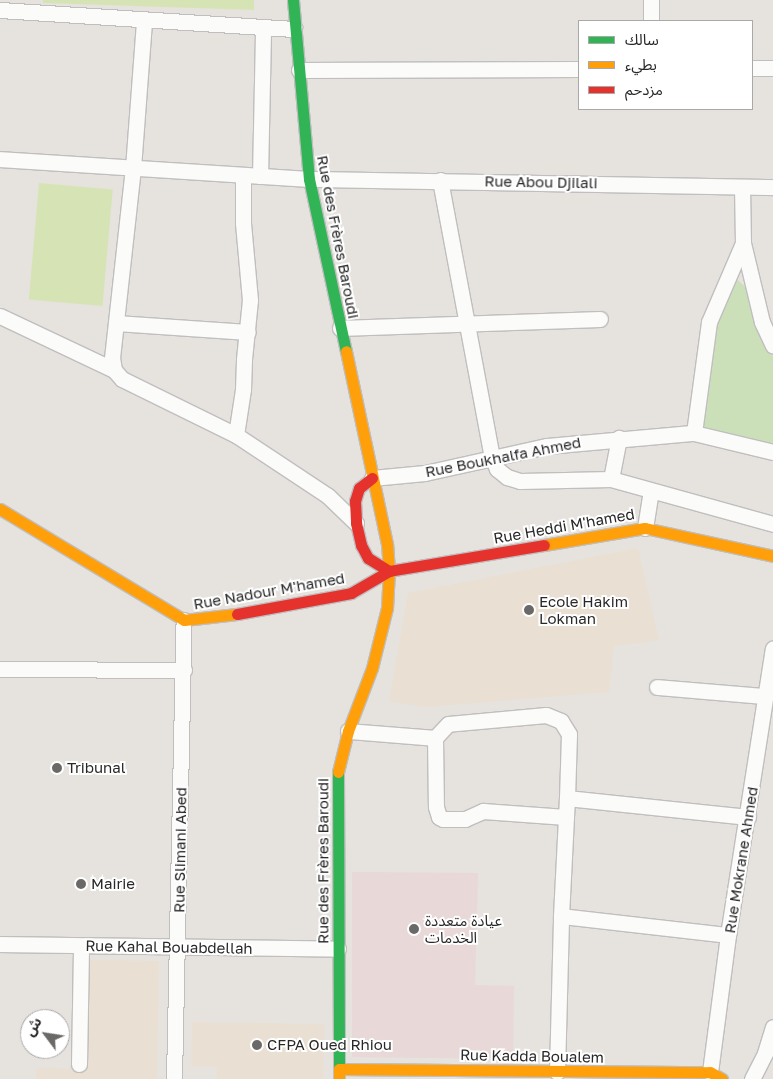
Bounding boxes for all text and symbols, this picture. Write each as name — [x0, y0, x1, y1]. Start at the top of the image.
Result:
legend — [578, 20, 753, 110]
text: سالك — [625, 30, 659, 48]
text: بطيء — [625, 55, 657, 73]
text: مزدحم — [625, 80, 663, 98]
street label: Rue des Frères Baroudi — [313, 154, 363, 320]
street label: Rue Abou Djilali — [484, 172, 598, 192]
street label: Rue Boukhalfa Ahmed — [424, 433, 582, 481]
street label: Rue Heddi M'hamed — [492, 505, 636, 547]
street label: Rue Nadour M'hamed — [192, 569, 346, 613]
place label: Ecole Hakim Lokman — [539, 592, 628, 627]
marker: Ecole Hakim Lokman — [523, 604, 535, 616]
place label: Tribunal — [67, 759, 126, 777]
marker: Tribunal — [51, 762, 63, 774]
street label: Rue des Frères Baroudi — [314, 778, 332, 944]
street label: Rue Mokrane Ahmed — [721, 785, 761, 935]
street label: Rue Slimani Abed — [170, 787, 190, 913]
place label: Mairie — [91, 875, 135, 893]
marker: Mairie — [75, 878, 87, 890]
place label: عيادة متعددة الخدمات — [425, 911, 502, 946]
marker: عيادة متعددة الخدمات — [407, 922, 421, 936]
street label: Rue Kahal Bouabdellah — [85, 937, 253, 957]
north arrow — [20, 1009, 70, 1059]
text: ش — [20, 1014, 45, 1039]
place label: CFPA Oued Rhiou — [267, 1036, 392, 1054]
marker: CFPA Oued Rhiou — [251, 1039, 263, 1051]
street label: Rue Kadda Boualem — [460, 1046, 604, 1066]

